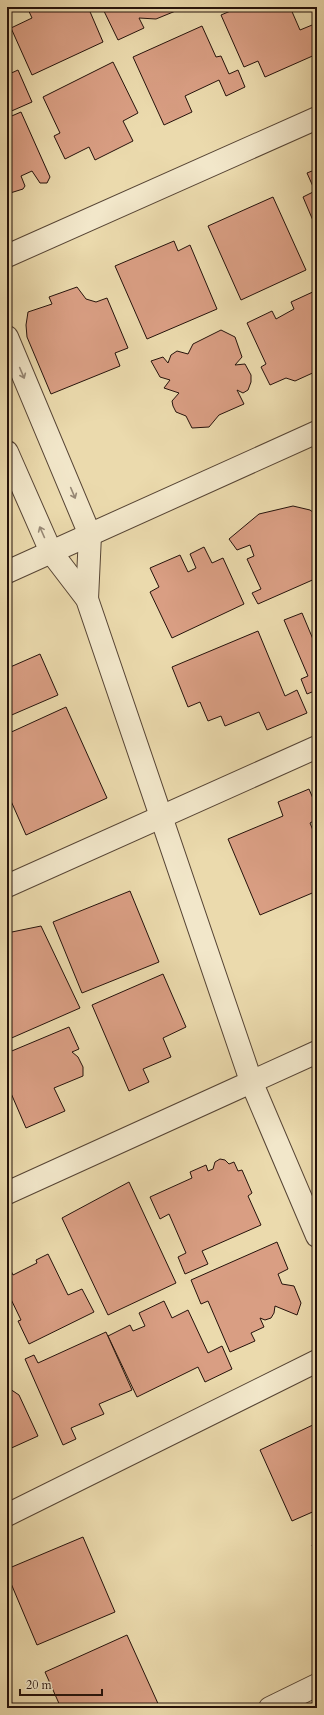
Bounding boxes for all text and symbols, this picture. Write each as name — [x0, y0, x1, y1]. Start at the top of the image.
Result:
one-way arrow — [19, 367, 26, 379]
one-way arrow — [69, 486, 77, 498]
one-way arrow — [38, 526, 46, 538]
scale bar — [20, 1671, 102, 1697]
text: 20 m — [26, 1677, 53, 1693]

